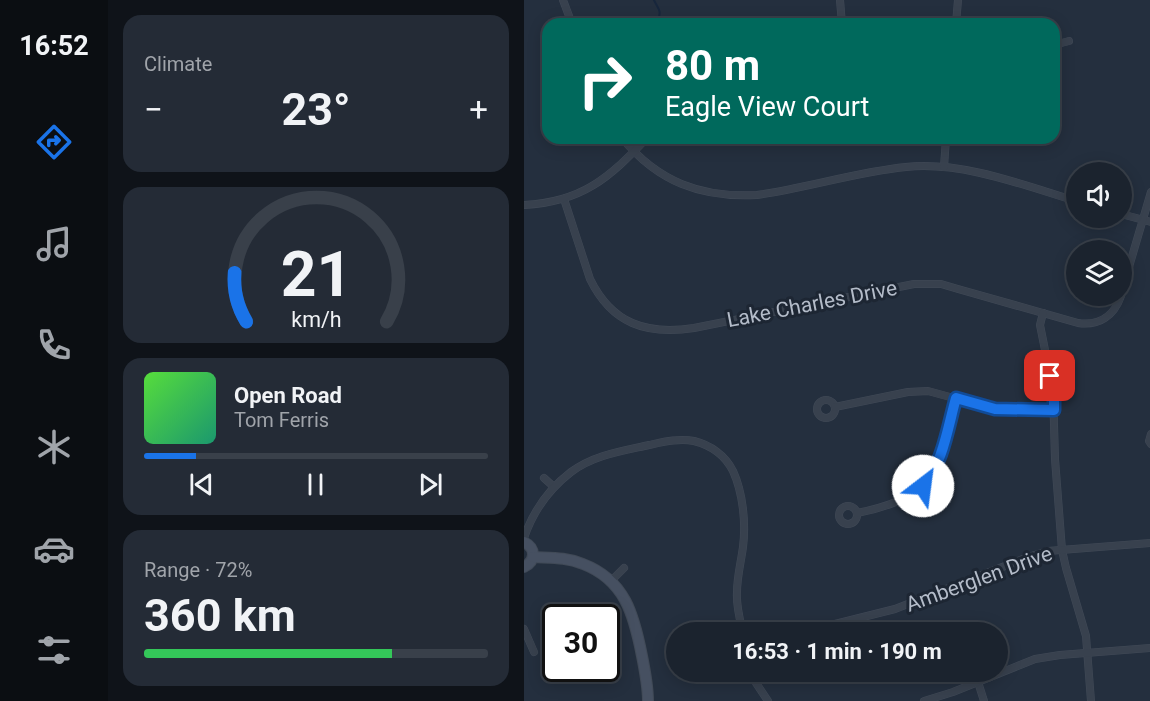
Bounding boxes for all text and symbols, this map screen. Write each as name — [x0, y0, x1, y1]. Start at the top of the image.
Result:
text: 16:52 — [19, 30, 89, 62]
text: 80 m — [665, 41, 760, 90]
icon: right — [566, 42, 644, 120]
text: Climate — [144, 52, 212, 76]
text: 23° — [281, 83, 351, 136]
text: − — [144, 90, 163, 129]
text: + — [469, 90, 488, 129]
text: Eagle View Court — [665, 91, 869, 123]
icon: directions — [33, 121, 75, 163]
map controls — [1066, 162, 1132, 306]
button: sound — [1066, 162, 1132, 228]
icon: music — [33, 223, 75, 265]
text: 21 — [280, 238, 352, 311]
button: layers — [1066, 240, 1132, 306]
street label: Lake Charles Drive — [725, 276, 899, 332]
text: km/h — [291, 307, 341, 332]
icon: phone — [33, 324, 75, 366]
pin — [1024, 350, 1075, 401]
icon: arrive — [1033, 359, 1066, 392]
text: Open Road — [234, 383, 342, 408]
text: Tom Ferris — [234, 408, 329, 432]
icon: climate — [33, 426, 75, 468]
position arrow — [891, 454, 955, 518]
icon: previous — [185, 468, 218, 501]
icon: pause — [299, 468, 332, 501]
icon: next — [414, 468, 447, 501]
icon: car — [33, 528, 75, 570]
street label: Amberglen Drive — [903, 541, 1055, 617]
text: Range · 72% — [144, 558, 252, 582]
text: 360 km — [144, 589, 296, 642]
speed limit sign: 30 — [542, 604, 620, 682]
icon: filters — [33, 629, 75, 671]
text: 16:53 · 1 min · 190 m — [732, 639, 942, 664]

